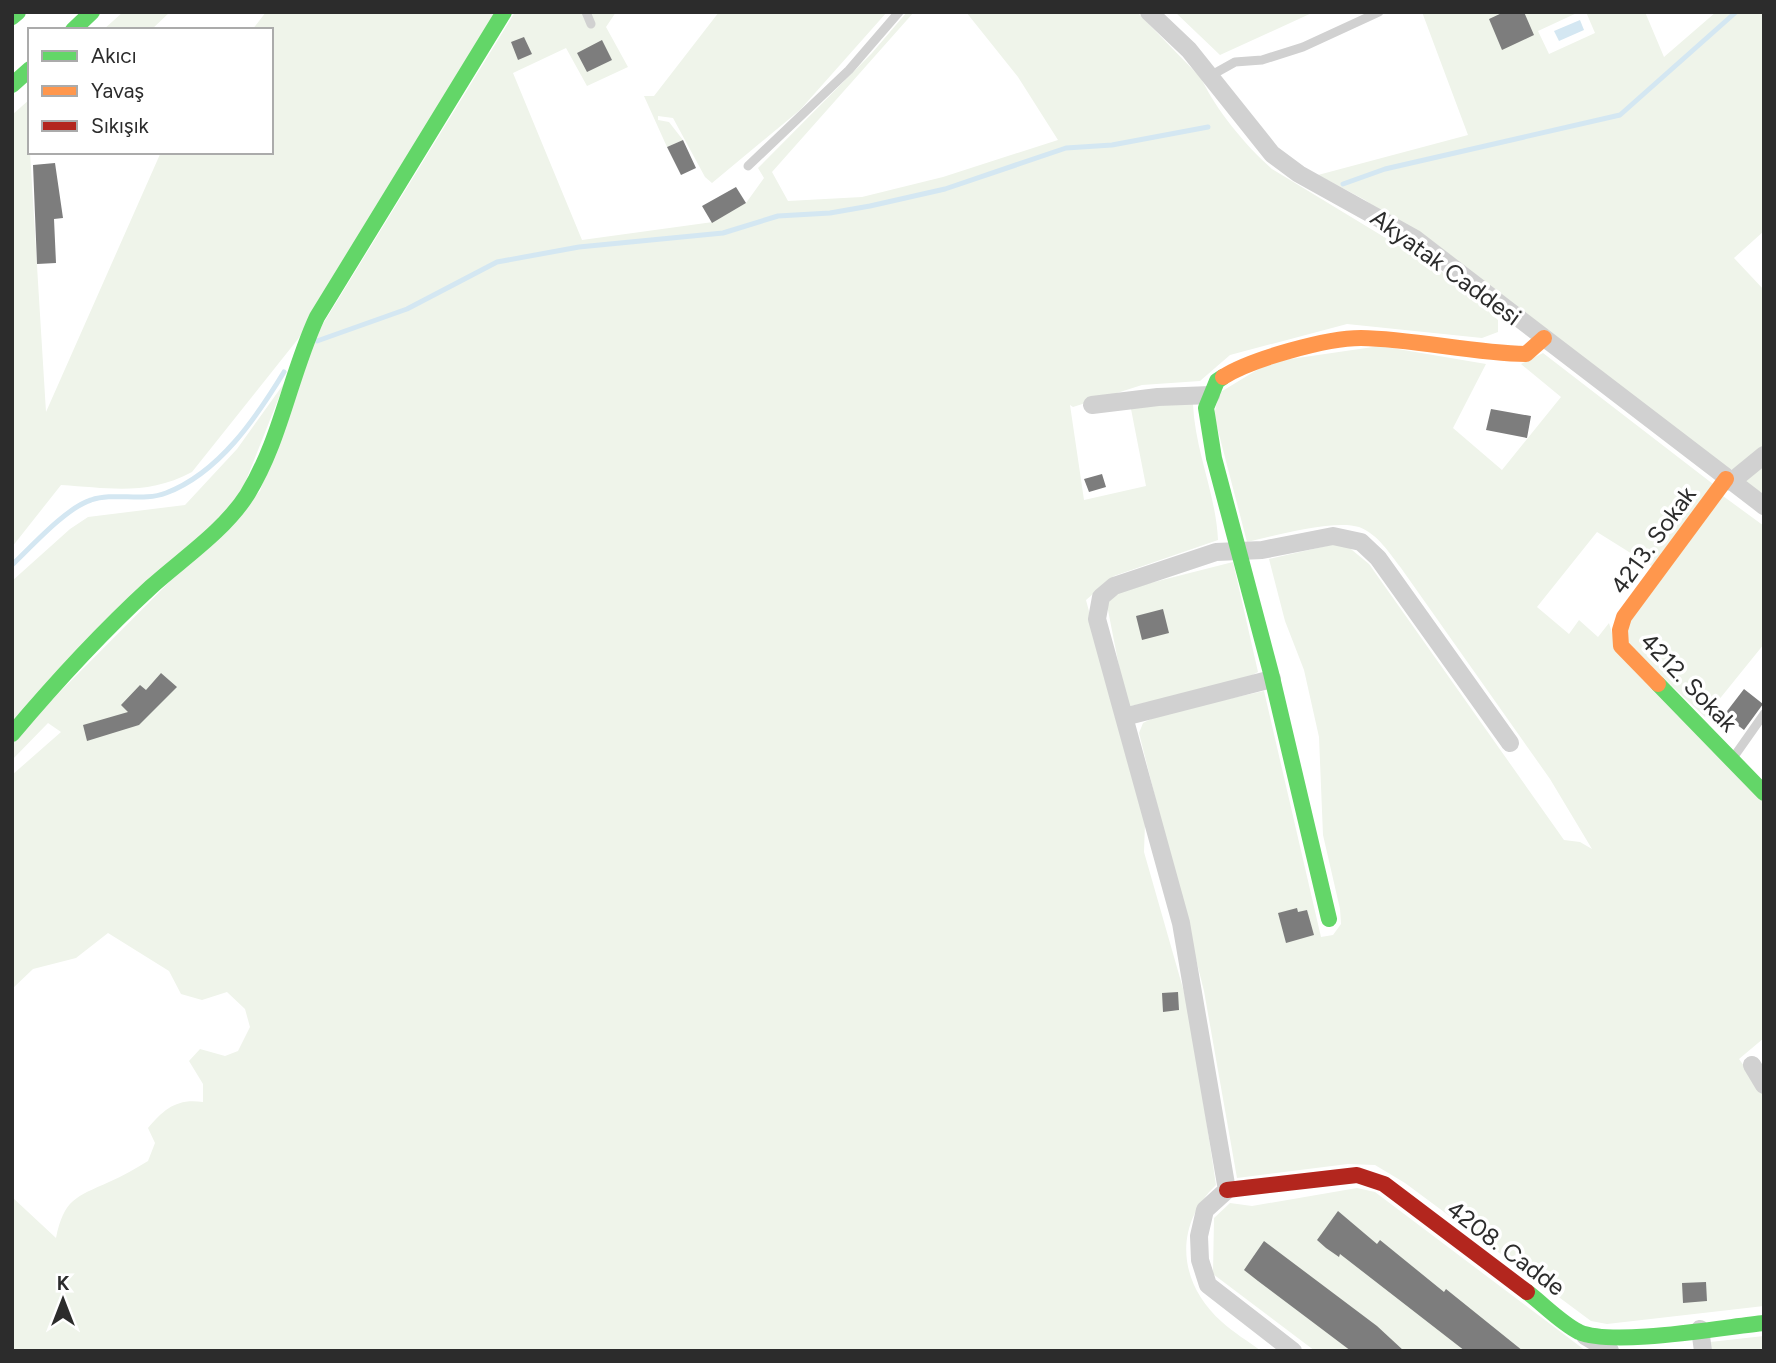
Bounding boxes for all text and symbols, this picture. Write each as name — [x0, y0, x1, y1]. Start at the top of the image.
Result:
legend — [28, 28, 273, 154]
text: Akıcı — [91, 43, 137, 68]
text: Yavaş — [91, 78, 144, 103]
text: Sıkışık — [91, 113, 150, 138]
street label: Akyatak Caddesi — [1365, 203, 1527, 331]
street label: 4213. Sokak — [1604, 480, 1702, 600]
street label: 4212. Sokak — [1635, 626, 1744, 738]
street label: 4208. Cadde — [1441, 1194, 1571, 1302]
north arrow — [28, 1265, 98, 1335]
text: K — [57, 1272, 70, 1295]

